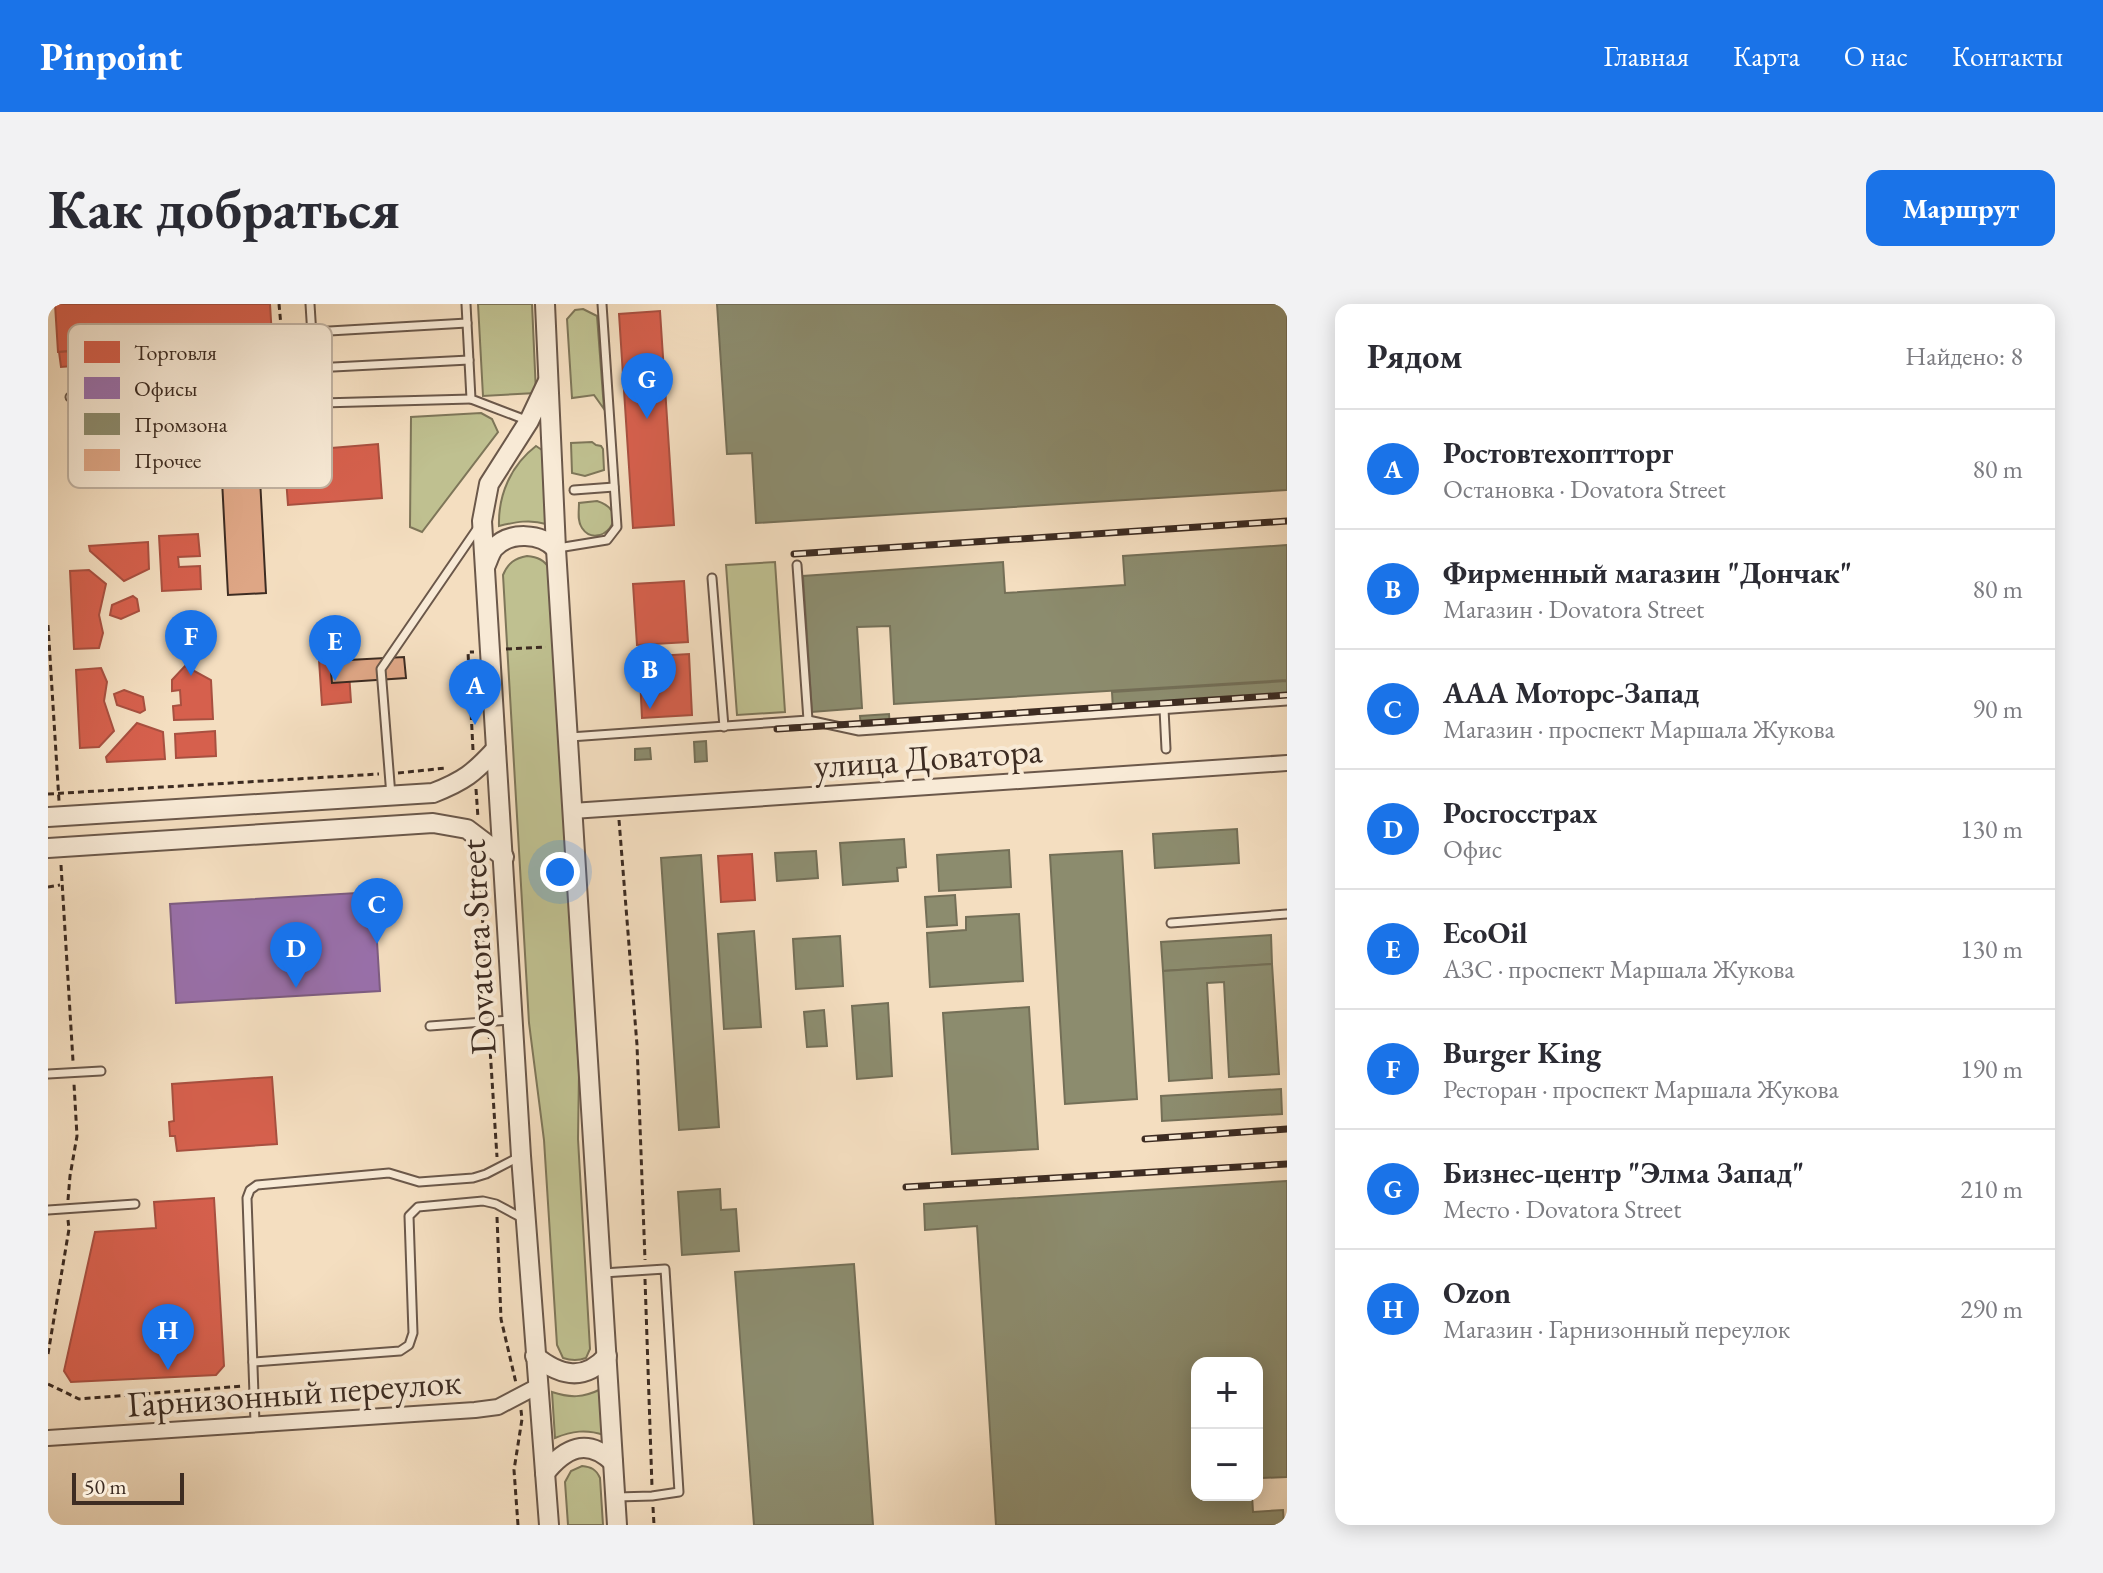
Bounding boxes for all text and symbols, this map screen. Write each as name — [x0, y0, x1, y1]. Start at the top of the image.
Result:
text: Pinpoint — [40, 32, 182, 81]
text: Главная — [1604, 38, 1689, 74]
text: Карта — [1733, 38, 1800, 74]
text: О нас — [1844, 38, 1908, 74]
text: Контакты — [1952, 38, 2063, 74]
button: Маршрут — [1866, 170, 2055, 246]
text: Как добраться — [48, 172, 400, 245]
legend — [68, 324, 332, 488]
text: Рядом — [1367, 334, 1462, 378]
text: Торговля — [134, 338, 217, 367]
text: Найдено: 8 — [1905, 339, 2023, 373]
pin: G — [621, 353, 673, 419]
text: Офисы — [134, 374, 197, 403]
text: Промзона — [134, 410, 228, 439]
text: Ростовтехоптторг — [1443, 433, 1673, 472]
text: Прочее — [134, 446, 202, 475]
text: A — [1384, 452, 1402, 486]
text: 80 m — [1973, 452, 2023, 486]
text: Остановка · Dovatora Street — [1443, 472, 1726, 506]
text: Фирменный магазин "Дончак" — [1443, 553, 1852, 592]
text: B — [1385, 572, 1401, 606]
text: 80 m — [1973, 572, 2023, 606]
text: Магазин · Dovatora Street — [1443, 592, 1704, 626]
pin: F — [165, 610, 217, 676]
pin: E — [309, 615, 361, 681]
pin: B — [624, 643, 676, 709]
pin: A — [449, 659, 501, 725]
text: ААА Моторс-Запад — [1443, 673, 1700, 712]
text: C — [1384, 692, 1402, 726]
text: 90 m — [1973, 692, 2023, 726]
text: Магазин · проспект Маршала Жукова — [1443, 712, 1835, 746]
street label: улица Доватора — [812, 726, 1045, 789]
text: Росгосстрах — [1443, 793, 1597, 832]
text: D — [1383, 812, 1403, 846]
text: 130 m — [1960, 812, 2023, 846]
text: Офис — [1443, 832, 1502, 866]
street label: Dovatora Street — [448, 837, 507, 1056]
your location — [540, 852, 580, 892]
pin: C — [351, 878, 403, 944]
text: EcoOil — [1443, 913, 1528, 952]
pin: D — [270, 922, 322, 988]
text: E — [1386, 932, 1400, 966]
text: 130 m — [1960, 932, 2023, 966]
text: АЗС · проспект Маршала Жукова — [1443, 952, 1795, 986]
text: Burger King — [1443, 1033, 1601, 1072]
text: F — [1386, 1052, 1400, 1086]
text: 190 m — [1960, 1052, 2023, 1086]
text: Ресторан · проспект Маршала Жукова — [1443, 1072, 1839, 1106]
text: Бизнес-центр "Элма Запад" — [1443, 1153, 1804, 1192]
text: G — [1384, 1172, 1402, 1206]
text: 210 m — [1960, 1172, 2023, 1206]
text: Место · Dovatora Street — [1443, 1192, 1681, 1226]
text: Ozon — [1443, 1273, 1511, 1312]
text: H — [1383, 1292, 1403, 1326]
text: 290 m — [1960, 1292, 2023, 1326]
pin: H — [142, 1304, 194, 1370]
text: Магазин · Гарнизонный переулок — [1443, 1312, 1790, 1346]
street label: Гарнизонный переулок — [125, 1357, 463, 1428]
map controls — [1191, 1357, 1263, 1501]
button: + — [1191, 1357, 1263, 1429]
button: − — [1191, 1429, 1263, 1501]
scale bar — [72, 1469, 184, 1505]
text: 50 m — [84, 1472, 127, 1501]

